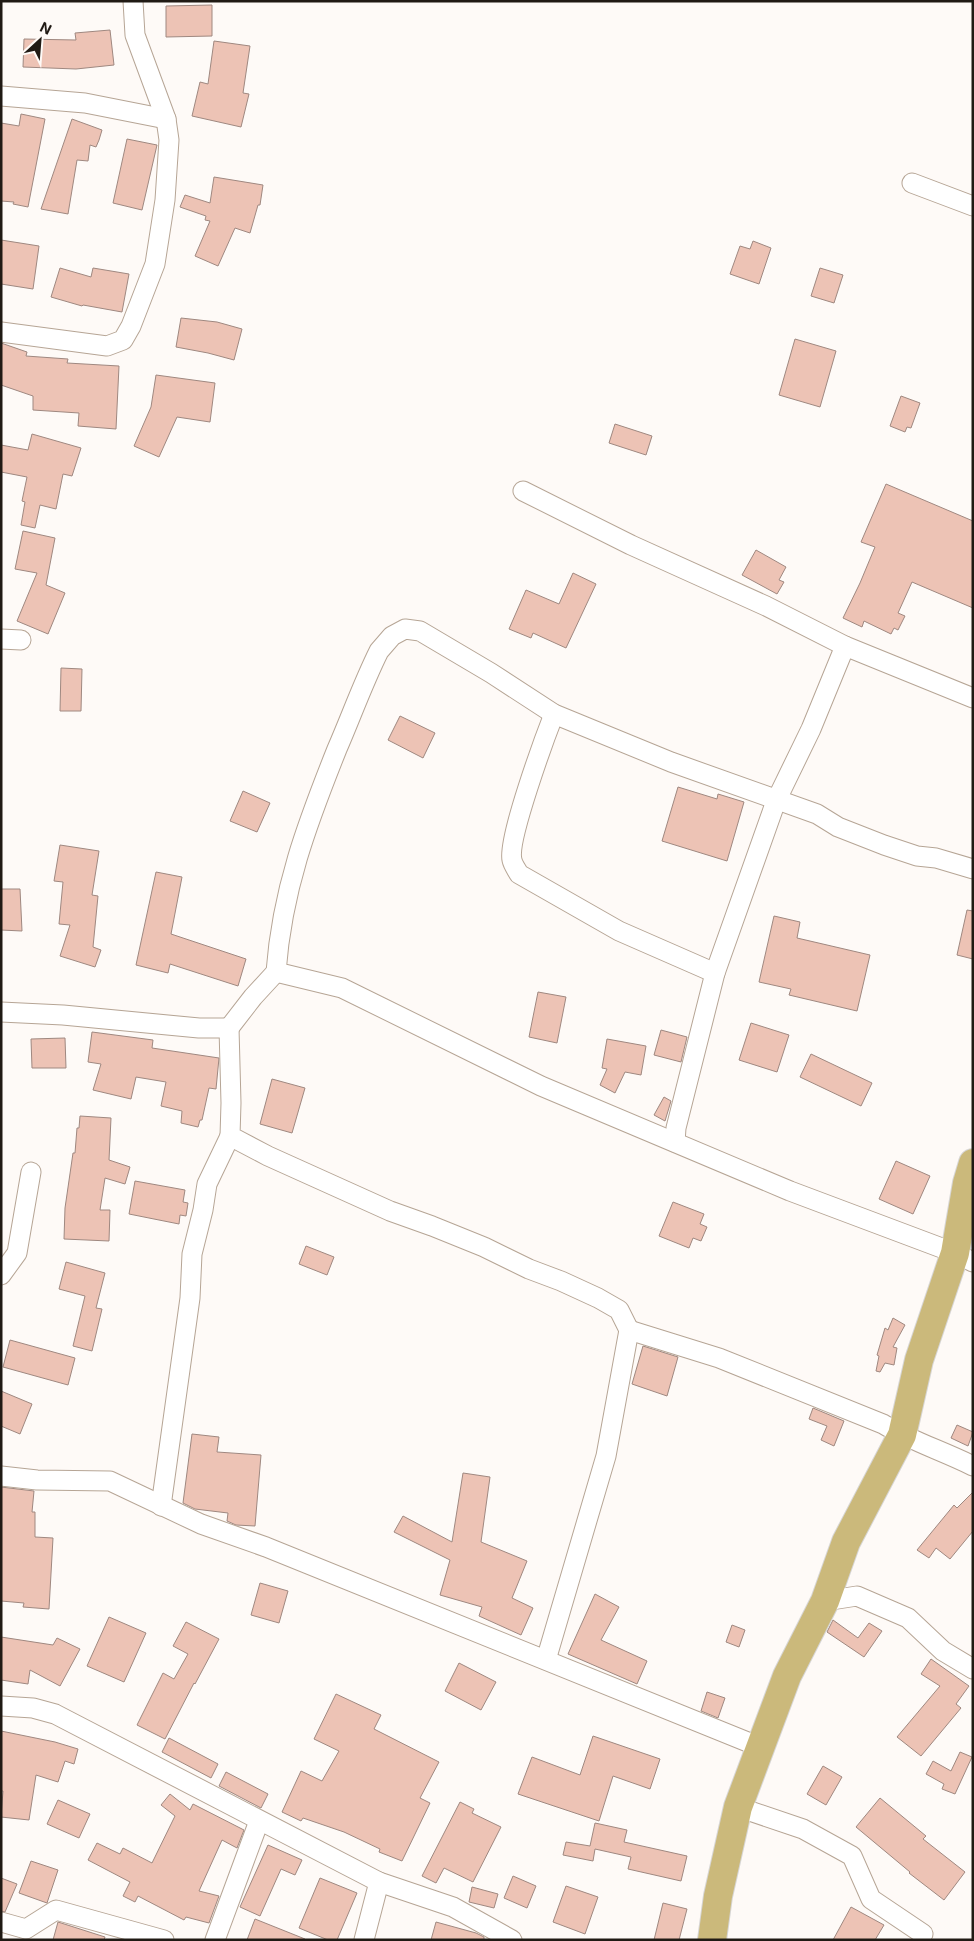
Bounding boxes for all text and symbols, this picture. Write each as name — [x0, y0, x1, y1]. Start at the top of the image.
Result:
north arrow — [15, 15, 65, 65]
text: N — [37, 18, 54, 38]

